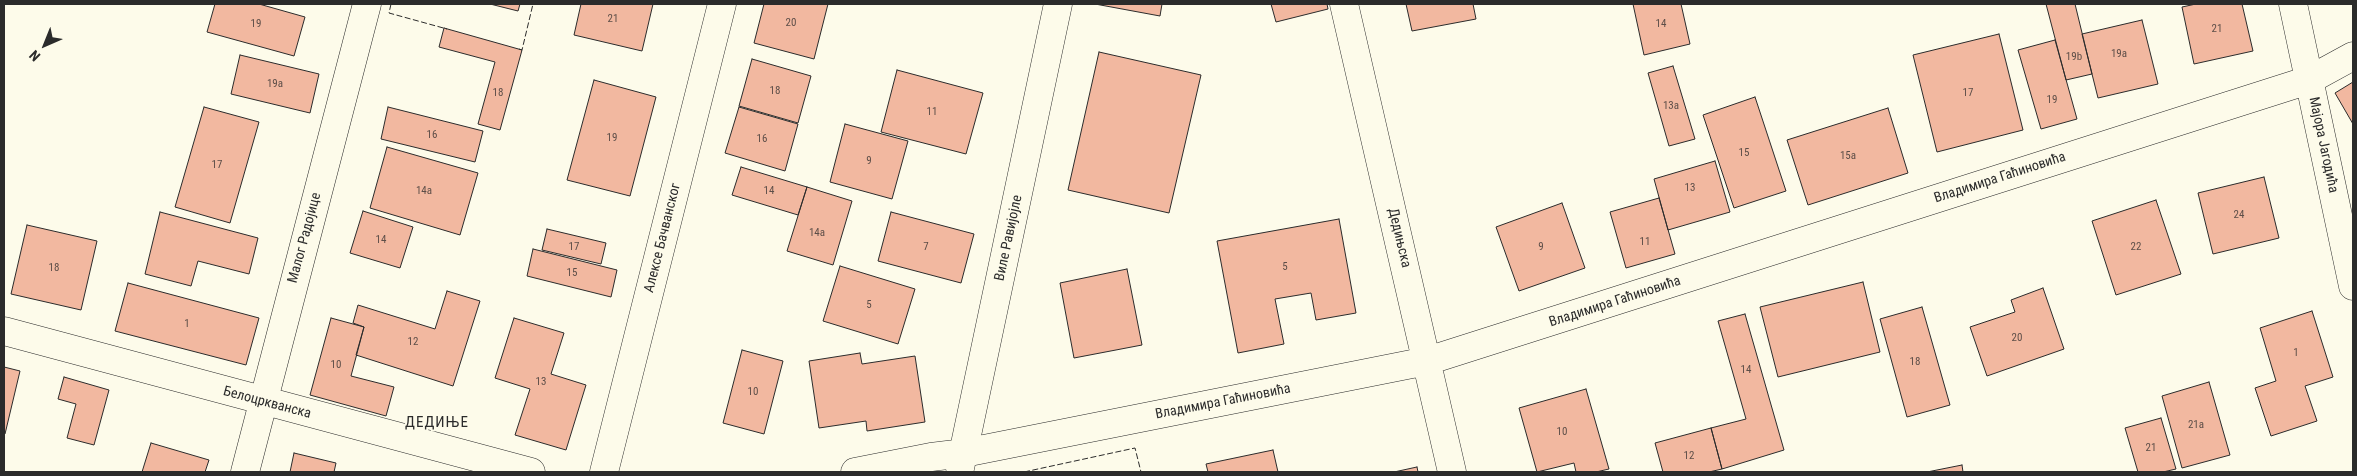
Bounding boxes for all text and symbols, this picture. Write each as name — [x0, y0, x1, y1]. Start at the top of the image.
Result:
house number: 21 — [608, 12, 618, 26]
house number: 20 — [786, 16, 796, 30]
house number: 19 — [251, 17, 261, 31]
house number: 14 — [1656, 17, 1666, 31]
north arrow — [20, 20, 70, 70]
house number: 21 — [2212, 22, 2222, 36]
text: N — [26, 47, 43, 65]
house number: 19a — [2111, 47, 2127, 61]
house number: 19b — [2066, 50, 2082, 64]
house number: 19a — [267, 77, 283, 91]
house number: 18 — [770, 84, 780, 98]
house number: 18 — [493, 86, 503, 100]
house number: 17 — [1963, 86, 1973, 100]
house number: 19 — [2047, 93, 2057, 107]
street label: Мајора Јагодића — [2305, 95, 2341, 195]
house number: 13a — [1663, 99, 1679, 113]
house number: 11 — [927, 105, 937, 119]
house number: 16 — [427, 128, 437, 142]
house number: 19 — [607, 131, 617, 145]
house number: 16 — [757, 132, 767, 146]
house number: 15 — [1739, 146, 1749, 160]
house number: 15a — [1840, 149, 1856, 163]
street label: Владимира Гаћиновића — [1932, 149, 2068, 207]
house number: 9 — [866, 154, 872, 168]
house number: 17 — [212, 158, 222, 172]
house number: 13 — [1685, 181, 1695, 195]
street label: Алексе Бачванског — [641, 182, 685, 294]
house number: 14a — [416, 184, 432, 198]
house number: 14 — [764, 184, 774, 198]
street label: Малог Радојице — [285, 191, 325, 285]
street label: Виле Равијојле — [992, 194, 1026, 282]
street label: Дедињска — [1384, 207, 1414, 269]
house number: 24 — [2234, 208, 2244, 222]
house number: 14a — [809, 226, 825, 240]
house number: 14 — [376, 233, 386, 247]
house number: 11 — [1640, 235, 1650, 249]
house number: 17 — [569, 240, 579, 254]
house number: 7 — [923, 240, 929, 254]
house number: 9 — [1538, 240, 1544, 254]
house number: 22 — [2131, 240, 2141, 254]
house number: 5 — [1282, 260, 1288, 274]
house number: 18 — [49, 261, 59, 275]
house number: 15 — [567, 266, 577, 280]
street label: Владимира Гаћиновића — [1547, 273, 1683, 331]
house number: 5 — [866, 298, 872, 312]
house number: 1 — [184, 317, 190, 331]
house number: 20 — [2012, 331, 2022, 345]
house number: 12 — [408, 335, 418, 349]
house number: 1 — [2293, 346, 2299, 360]
house number: 18 — [1910, 355, 1920, 369]
house number: 10 — [331, 358, 341, 372]
house number: 14 — [1741, 363, 1751, 377]
house number: 13 — [536, 375, 546, 389]
street label: Владимира Гаћиновића — [1154, 381, 1292, 423]
street label: Белоцркванска — [221, 383, 313, 423]
house number: 10 — [748, 385, 758, 399]
district label: ДЕДИЊЕ — [404, 414, 470, 432]
house number: 21a — [2188, 418, 2204, 432]
house number: 10 — [1557, 425, 1567, 439]
house number: 21 — [2146, 441, 2156, 455]
house number: 12 — [1684, 449, 1694, 463]

